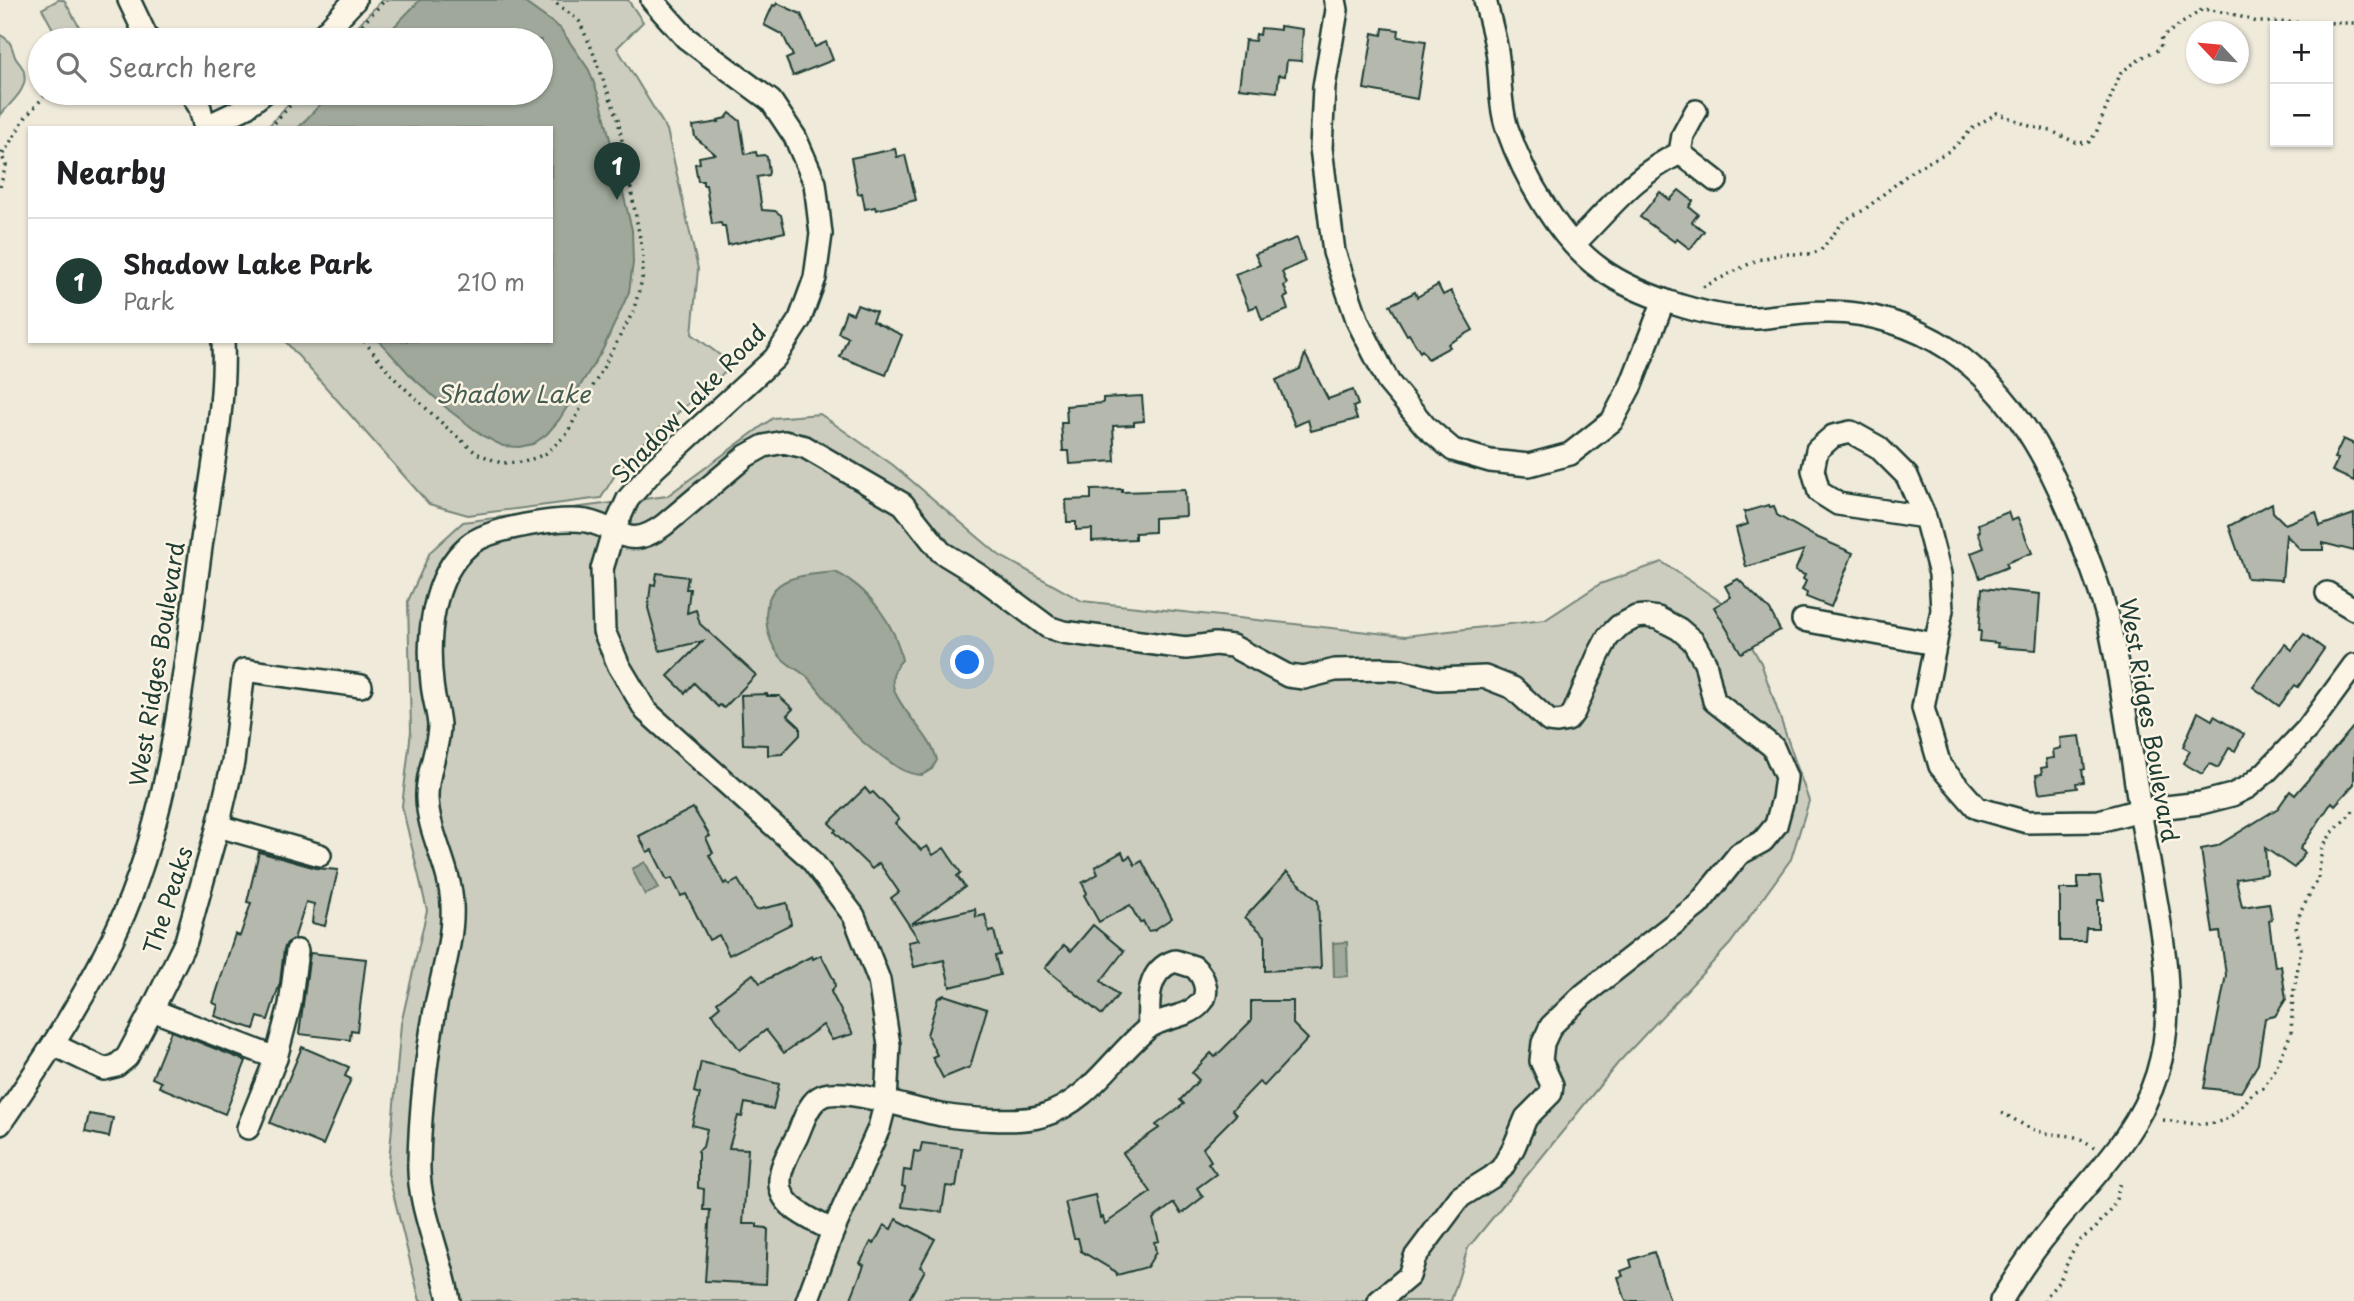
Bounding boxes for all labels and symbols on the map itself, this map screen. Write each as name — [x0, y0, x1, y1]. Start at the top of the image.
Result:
north arrow — [2186, 21, 2249, 84]
pin: 1 — [594, 142, 640, 200]
street label: Shadow Lake Road — [602, 315, 774, 491]
water label: Shadow Lake — [436, 375, 592, 411]
street label: West Ridges Boulevard — [119, 539, 193, 789]
street label: West Ridges Boulevard — [2111, 595, 2189, 845]
your location — [950, 645, 984, 679]
street label: The Peaks — [133, 841, 201, 959]

